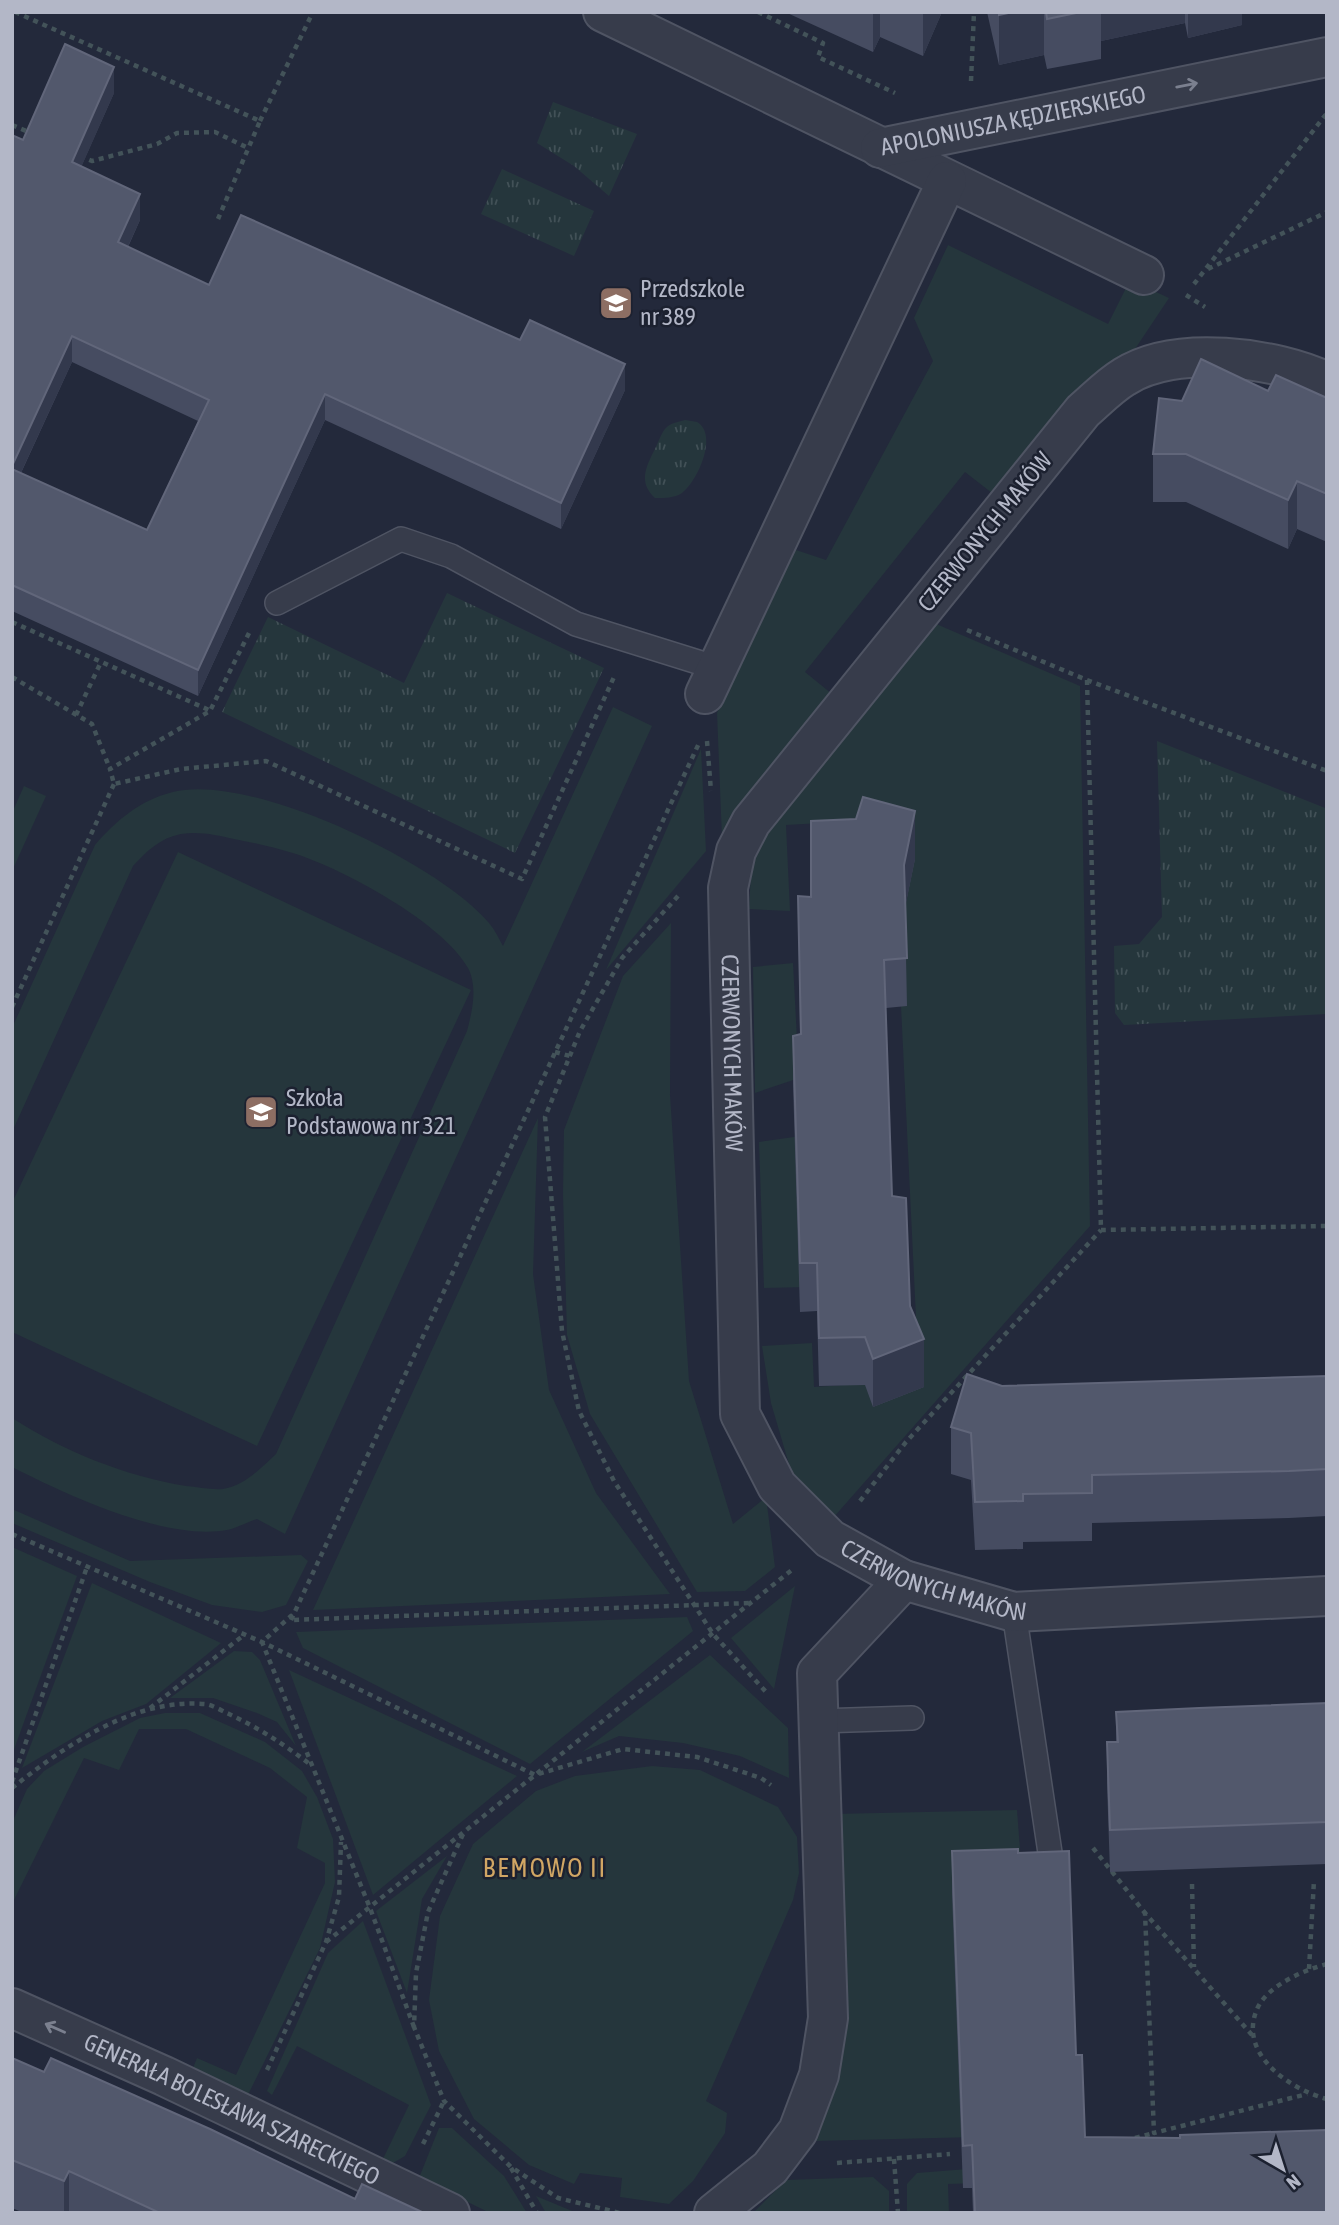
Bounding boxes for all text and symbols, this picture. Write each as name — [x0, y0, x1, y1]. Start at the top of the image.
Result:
one-way arrow — [1175, 78, 1198, 92]
street label: APOLONIUSZA KĘDZIERSKIEGO — [878, 80, 1148, 161]
place label: Przedszkole nr 389 — [640, 275, 745, 330]
school or university icon: Przedszkole nr 389 — [597, 284, 635, 322]
street label: CZERWONYCH MAKÓW — [912, 446, 1057, 617]
street label: CZERWONYCH MAKÓW — [717, 954, 748, 1152]
place label: Szkoła Podstawowa nr 321 — [286, 1084, 456, 1139]
school or university icon: Szkoła Podstawowa nr 321 — [242, 1093, 280, 1131]
street label: CZERWONYCH MAKÓW — [836, 1534, 1028, 1625]
district label: BEMOWO II — [483, 1853, 607, 1883]
one-way arrow — [45, 2021, 66, 2034]
street label: GENERAŁA BOLESŁAWA SZARECKIEGO — [80, 2028, 384, 2190]
north arrow — [1248, 2134, 1318, 2204]
text: N — [1282, 2170, 1305, 2194]

